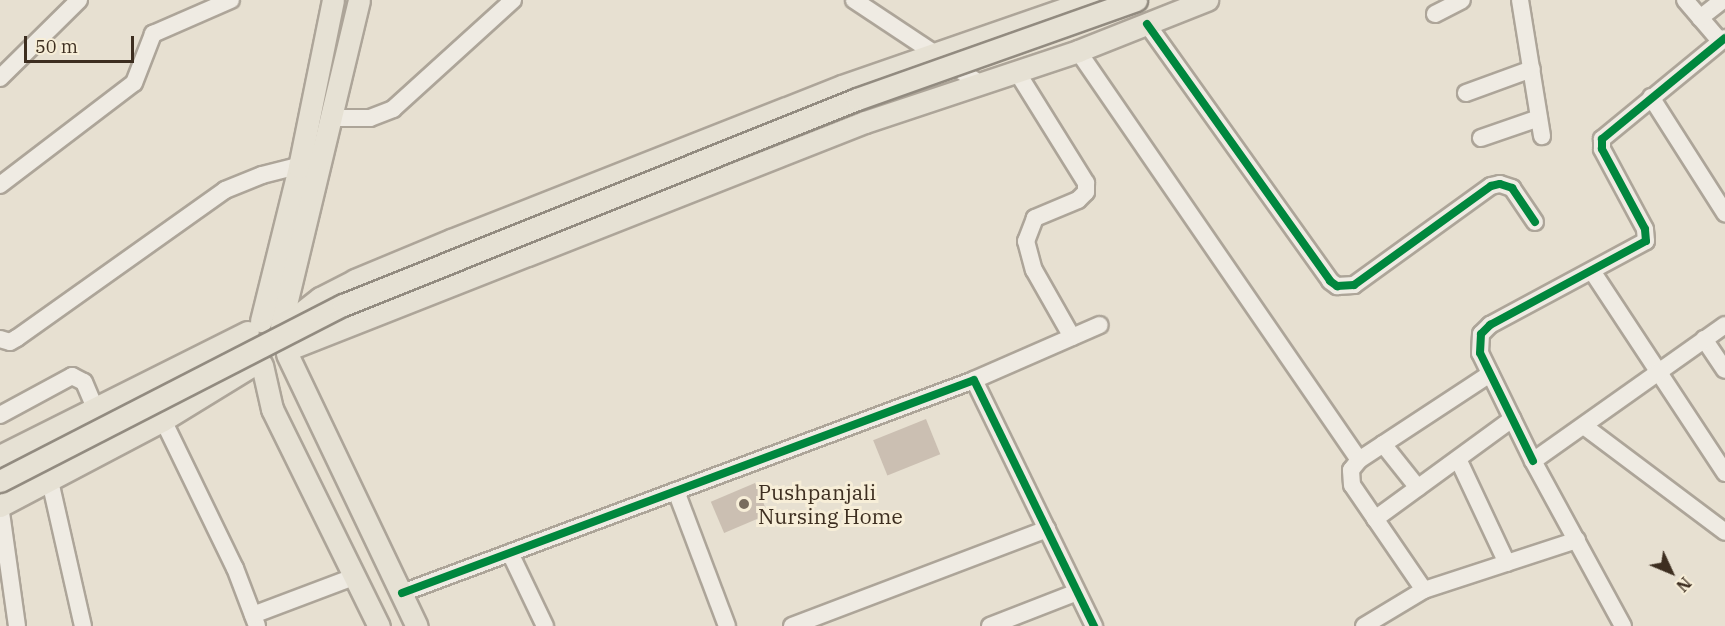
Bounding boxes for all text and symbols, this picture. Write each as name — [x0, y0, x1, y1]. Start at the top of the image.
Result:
scale bar — [27, 24, 136, 62]
text: 50 m — [35, 35, 78, 58]
place label: Pushpanjali Nursing Home — [758, 479, 903, 529]
marker: Pushpanjali Nursing Home — [735, 495, 753, 513]
north arrow — [1641, 542, 1701, 602]
text: N — [1672, 573, 1696, 596]

